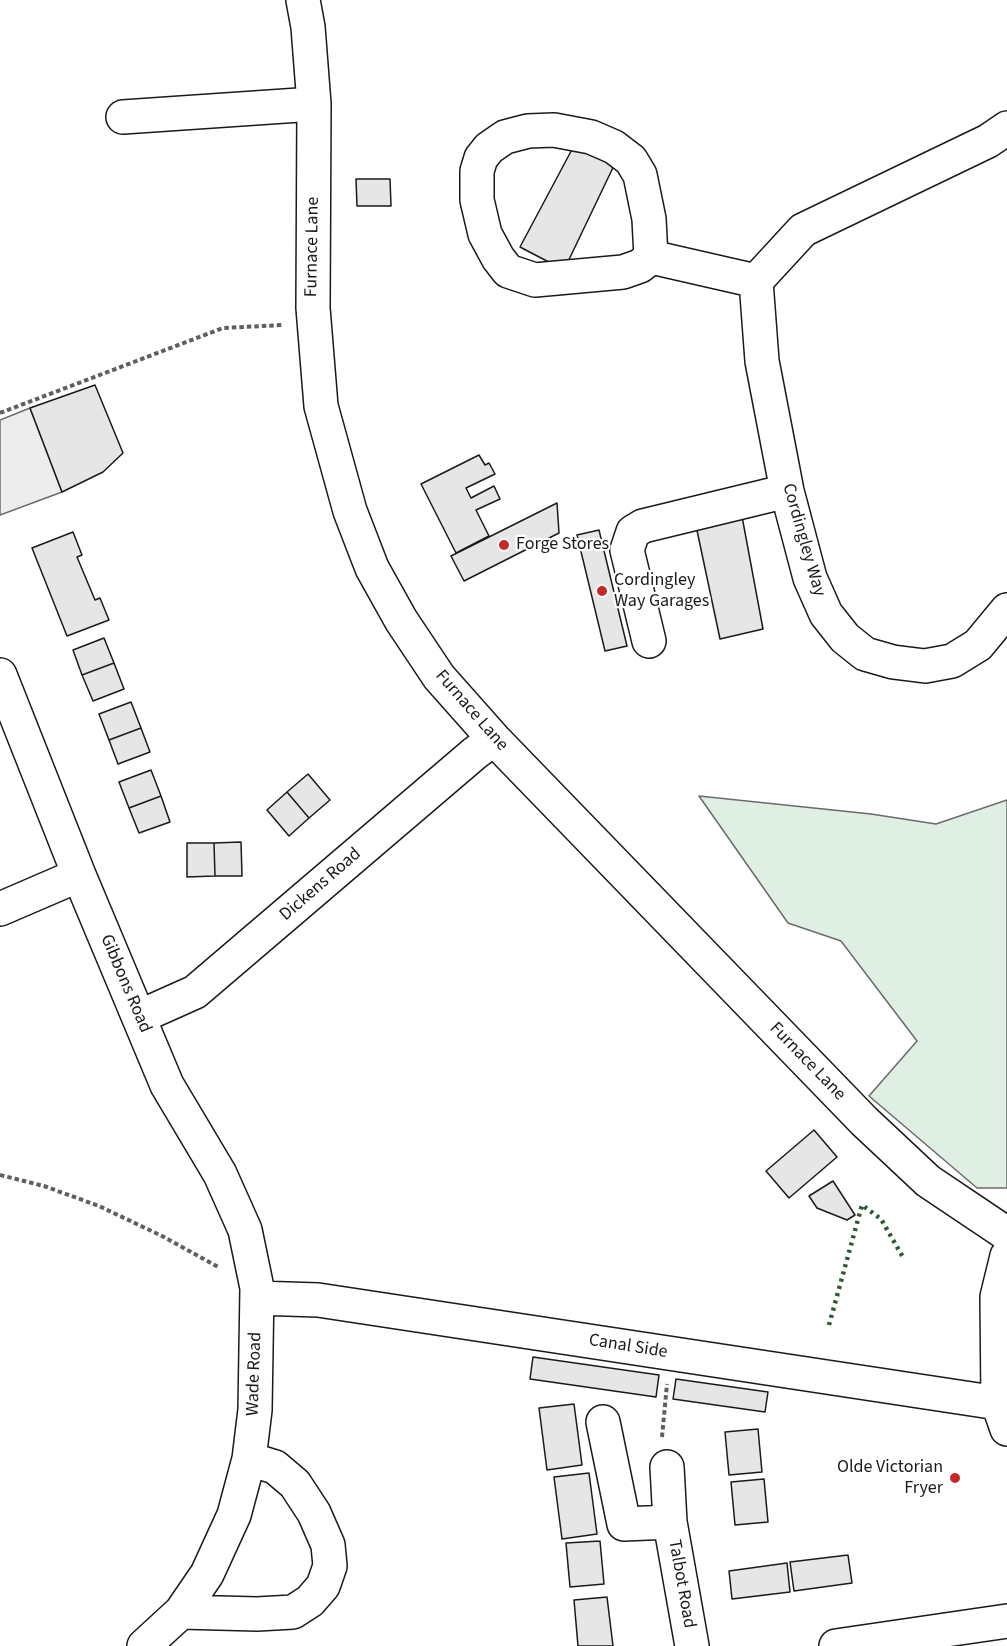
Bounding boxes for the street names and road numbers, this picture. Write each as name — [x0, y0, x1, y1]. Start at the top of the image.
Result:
street label: Furnace Lane — [301, 197, 325, 297]
street label: Cordingley Way — [777, 481, 829, 599]
street label: Furnace Lane — [430, 666, 512, 756]
street label: Dickens Road — [276, 844, 366, 926]
street label: Gibbons Road — [95, 932, 155, 1036]
street label: Furnace Lane — [764, 1018, 850, 1106]
street label: Canal Side — [587, 1330, 669, 1364]
street label: Wade Road — [243, 1332, 267, 1416]
street label: Talbot Road — [663, 1538, 699, 1630]

